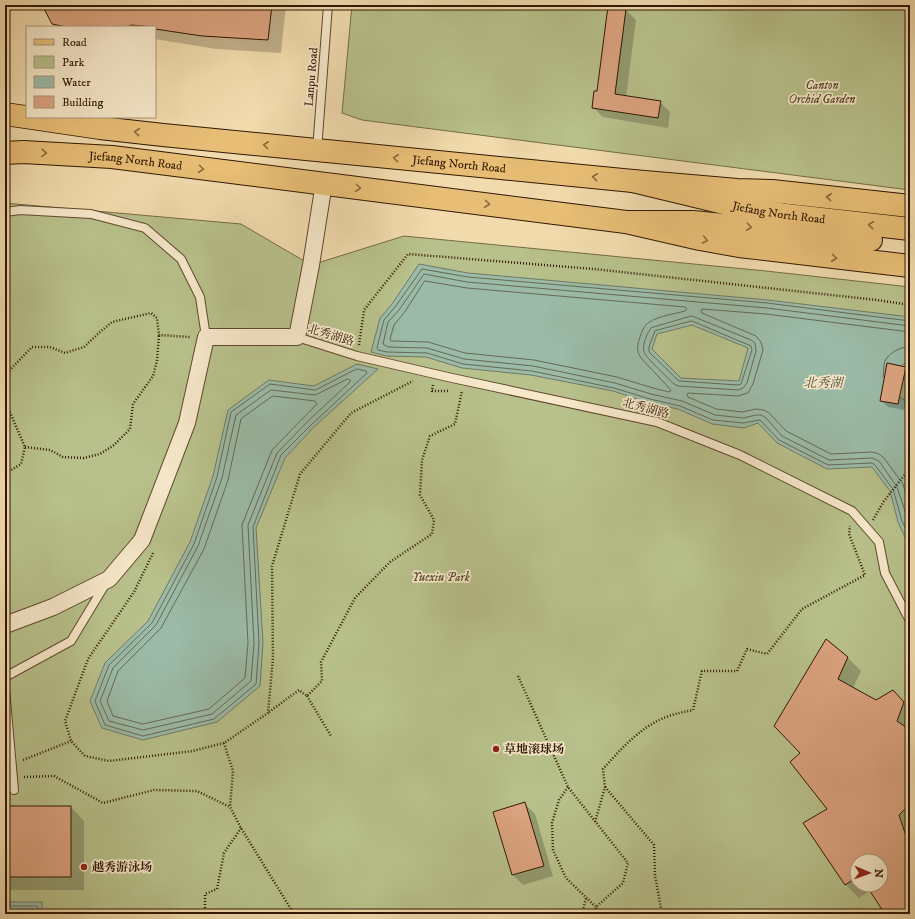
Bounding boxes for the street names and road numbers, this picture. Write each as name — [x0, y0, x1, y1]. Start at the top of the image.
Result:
street label: Lanpu Road — [301, 47, 322, 107]
street label: Jiefang North Road — [88, 149, 183, 174]
street label: Jiefang North Road — [411, 152, 507, 177]
street label: Jiefang North Road — [730, 198, 826, 227]
street label: 北秀湖路 — [306, 321, 356, 350]
street label: 北秀湖路 — [621, 395, 671, 422]

